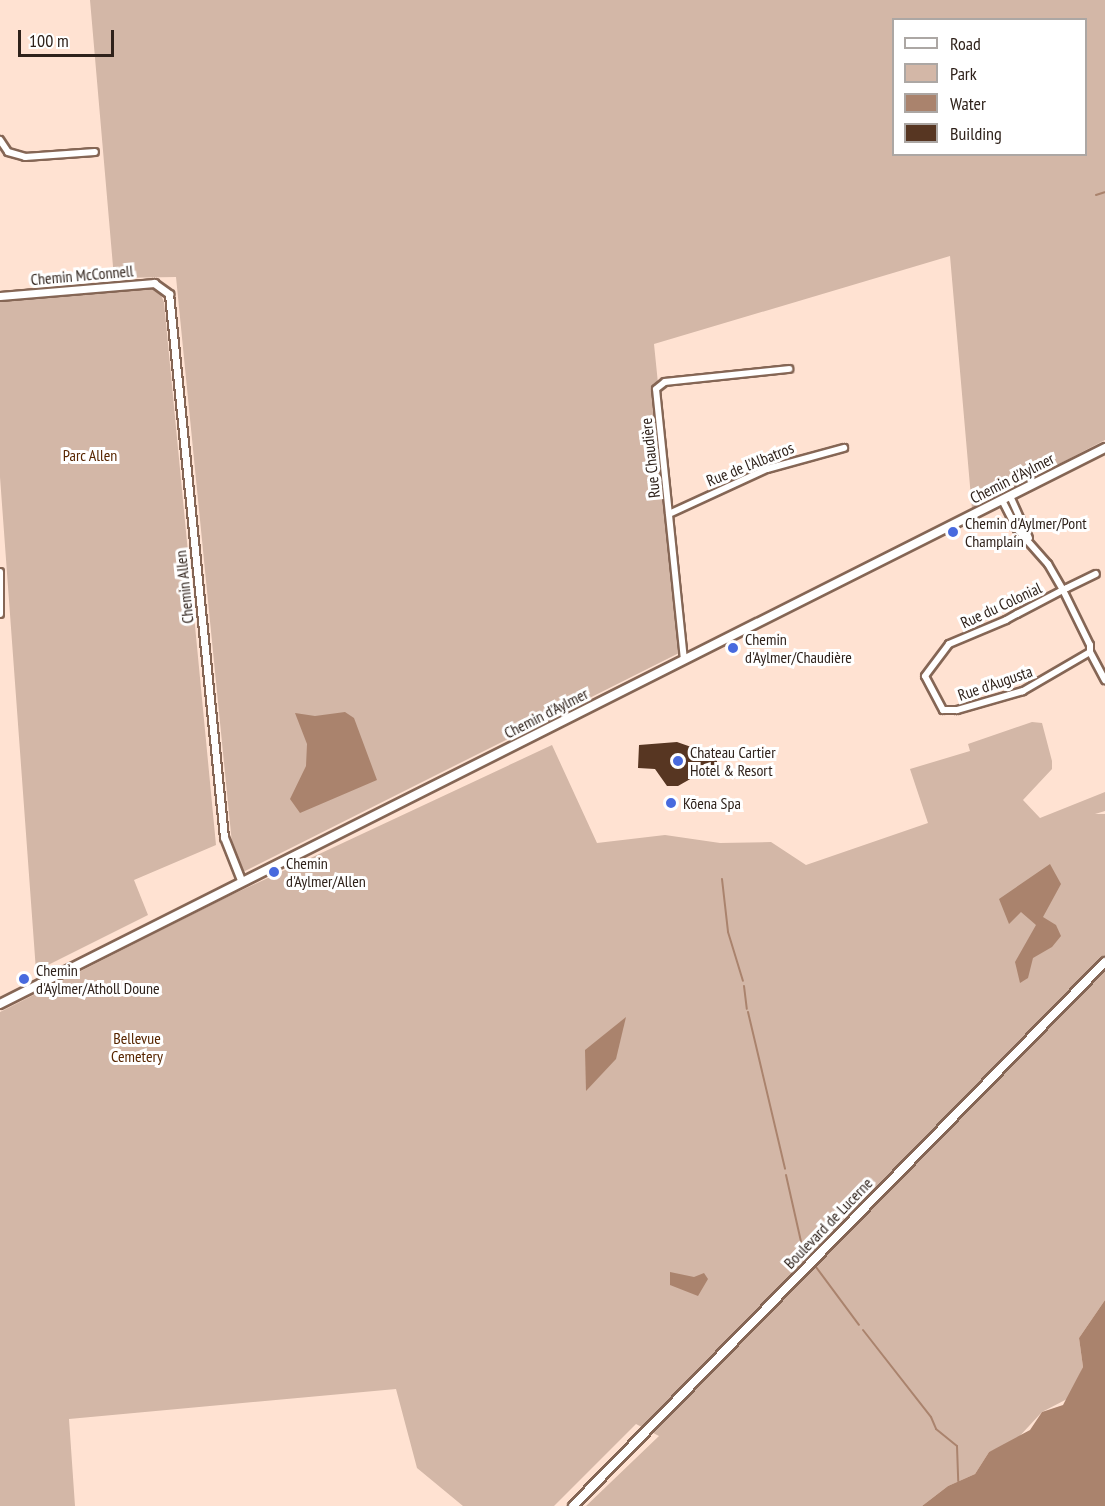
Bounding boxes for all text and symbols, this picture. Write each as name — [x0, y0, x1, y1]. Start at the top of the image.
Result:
scale bar — [21, 18, 117, 56]
legend — [892, 18, 1087, 156]
text: 100 m — [29, 29, 69, 52]
text: Road — [950, 32, 981, 55]
text: Park — [950, 62, 977, 85]
text: Water — [950, 92, 986, 115]
text: Building — [950, 122, 1002, 145]
street label: Chemin McConnell — [30, 261, 134, 289]
street label: Rue Chaudière — [636, 417, 664, 499]
street label: Rue de l'Albatros — [704, 438, 796, 490]
park label: Parc Allen — [62, 445, 118, 465]
street label: Chemin d'Aylmer — [967, 449, 1057, 507]
place label: Chemin d'Aylmer/Pont Champlain — [965, 513, 1087, 551]
marker: Chemin d'Aylmer/Pont Champlain — [946, 525, 960, 539]
street label: Chemin Allen — [171, 549, 197, 625]
street label: Rue du Colonial — [958, 578, 1044, 632]
place label: Chemin d'Aylmer/Chaudière — [745, 629, 852, 667]
marker: Chemin d'Aylmer/Chaudière — [726, 641, 740, 655]
street label: Rue d'Augusta — [955, 661, 1035, 705]
street label: Chemin d'Aylmer — [501, 684, 591, 742]
place label: Chateau Cartier Hotel & Resort — [690, 742, 776, 780]
marker: Chateau Cartier Hotel & Resort — [671, 754, 685, 768]
place label: Kōena Spa — [683, 793, 741, 813]
marker: Kōena Spa — [664, 796, 678, 810]
place label: Chemin d'Aylmer/Allen — [286, 853, 366, 891]
marker: Chemin d'Aylmer/Allen — [267, 865, 281, 879]
place label: Chemin d'Aylmer/Atholl Doune — [36, 960, 160, 998]
marker: Chemin d'Aylmer/Atholl Doune — [17, 972, 31, 986]
park label: Bellevue Cemetery — [111, 1028, 163, 1066]
street label: Boulevard de Lucerne — [780, 1173, 876, 1273]

